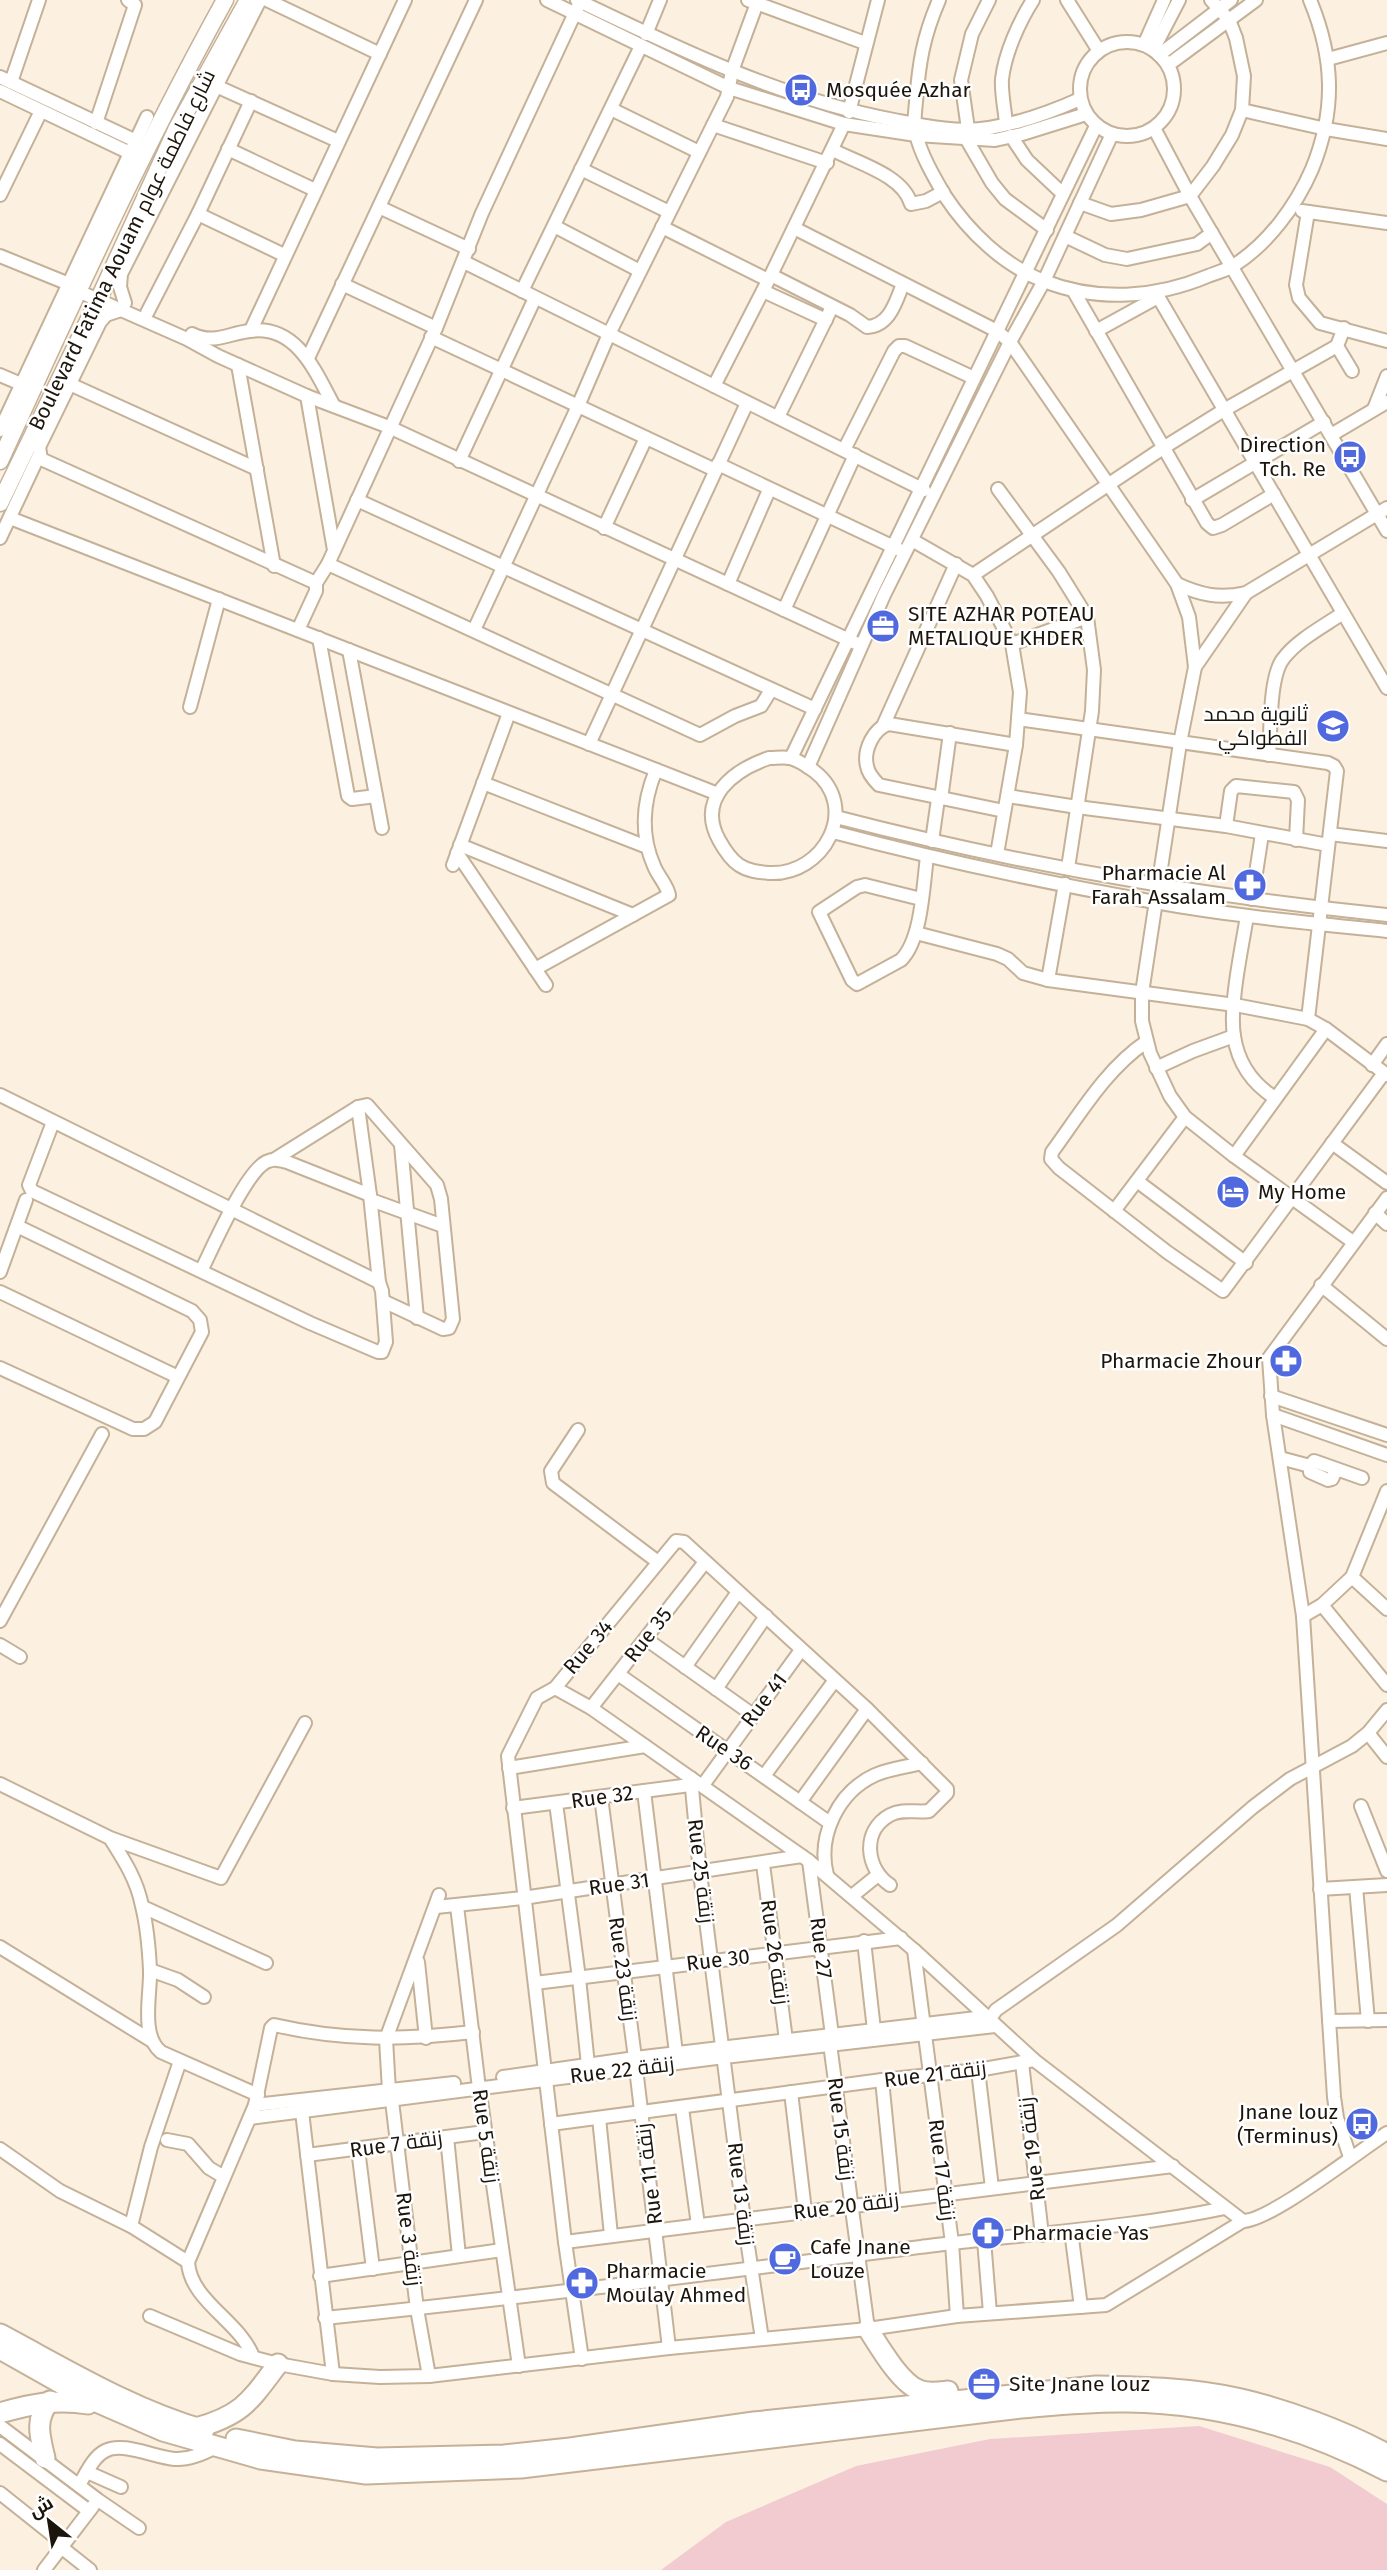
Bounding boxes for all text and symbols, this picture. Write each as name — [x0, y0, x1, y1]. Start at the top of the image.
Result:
street label: Boulevard Fatima Aouam شارع فاطمة عوام — [23, 65, 222, 435]
bus stop icon: Mosquée Azhar — [782, 71, 820, 109]
place label: Mosquée Azhar — [826, 77, 971, 103]
place label: Direction Tch. Re — [1240, 432, 1326, 482]
bus stop icon: Direction Tch. Re — [1331, 438, 1369, 476]
place label: SITE AZHAR POTEAU METALIQUE KHDER — [908, 601, 1095, 651]
office icon: SITE AZHAR POTEAU METALIQUE KHDER — [864, 607, 902, 645]
place label: ثانوية محمد الفطواكي — [1204, 701, 1308, 754]
school or university icon: ثانوية محمد الفطواكي — [1314, 707, 1352, 745]
place label: Pharmacie Al Farah Assalam — [1091, 860, 1226, 910]
pharmacy icon: Pharmacie Al Farah Assalam — [1231, 866, 1269, 904]
hotel icon: My Home — [1214, 1173, 1252, 1211]
place label: My Home — [1258, 1179, 1346, 1205]
pharmacy icon: Pharmacie Zhour — [1267, 1342, 1305, 1380]
place label: Pharmacie Zhour — [1100, 1348, 1262, 1374]
street label: Rue 35 — [618, 1602, 678, 1668]
street label: Rue 34 — [558, 1614, 618, 1680]
street label: Rue 41 — [735, 1668, 793, 1732]
street label: Rue 36 — [690, 1719, 758, 1777]
street label: Rue 32 — [569, 1780, 635, 1814]
street label: Rue 25 زنقة — [682, 1817, 720, 1925]
street label: Rue 31 — [587, 1867, 651, 1901]
street label: Rue 26 زنقة — [755, 1898, 795, 2006]
street label: Rue 23 زنقة — [603, 1915, 643, 2023]
street label: Rue 27 — [804, 1916, 838, 1980]
street label: Rue 30 — [685, 1943, 751, 1977]
street label: Rue 22 زنقة — [568, 2051, 676, 2089]
street label: Rue 21 زنقة — [882, 2055, 988, 2093]
street label: Rue 15 زنقة — [822, 2076, 860, 2182]
street label: Rue 5 زنقة — [467, 2087, 505, 2185]
street label: Rue 19 زنقة — [1013, 2096, 1051, 2202]
place label: Jnane louz (Terminus) — [1237, 2099, 1338, 2149]
bus stop icon: Jnane louz (Terminus) — [1343, 2105, 1381, 2143]
street label: Rue 17 زنقة — [923, 2117, 961, 2223]
street label: Rue 11 زنقة — [630, 2122, 668, 2226]
street label: Rue 7 زنقة — [348, 2125, 444, 2163]
street label: Rue 13 زنقة — [722, 2141, 760, 2247]
street label: Rue 20 زنقة — [792, 2187, 900, 2225]
street label: Rue 3 زنقة — [390, 2190, 428, 2288]
pharmacy icon: Pharmacie Yas — [969, 2214, 1007, 2252]
place label: Pharmacie Yas — [1012, 2220, 1149, 2246]
place label: Cafe Jnane Louze — [810, 2234, 911, 2284]
cafe icon: Cafe Jnane Louze — [766, 2240, 804, 2278]
place label: Pharmacie Moulay Ahmed — [606, 2258, 746, 2308]
pharmacy icon: Pharmacie Moulay Ahmed — [563, 2264, 601, 2302]
office icon: Site Jnane louz — [965, 2365, 1003, 2403]
place label: Site Jnane louz — [1009, 2371, 1150, 2397]
north arrow — [14, 2486, 84, 2556]
text: ش — [24, 2491, 57, 2523]

